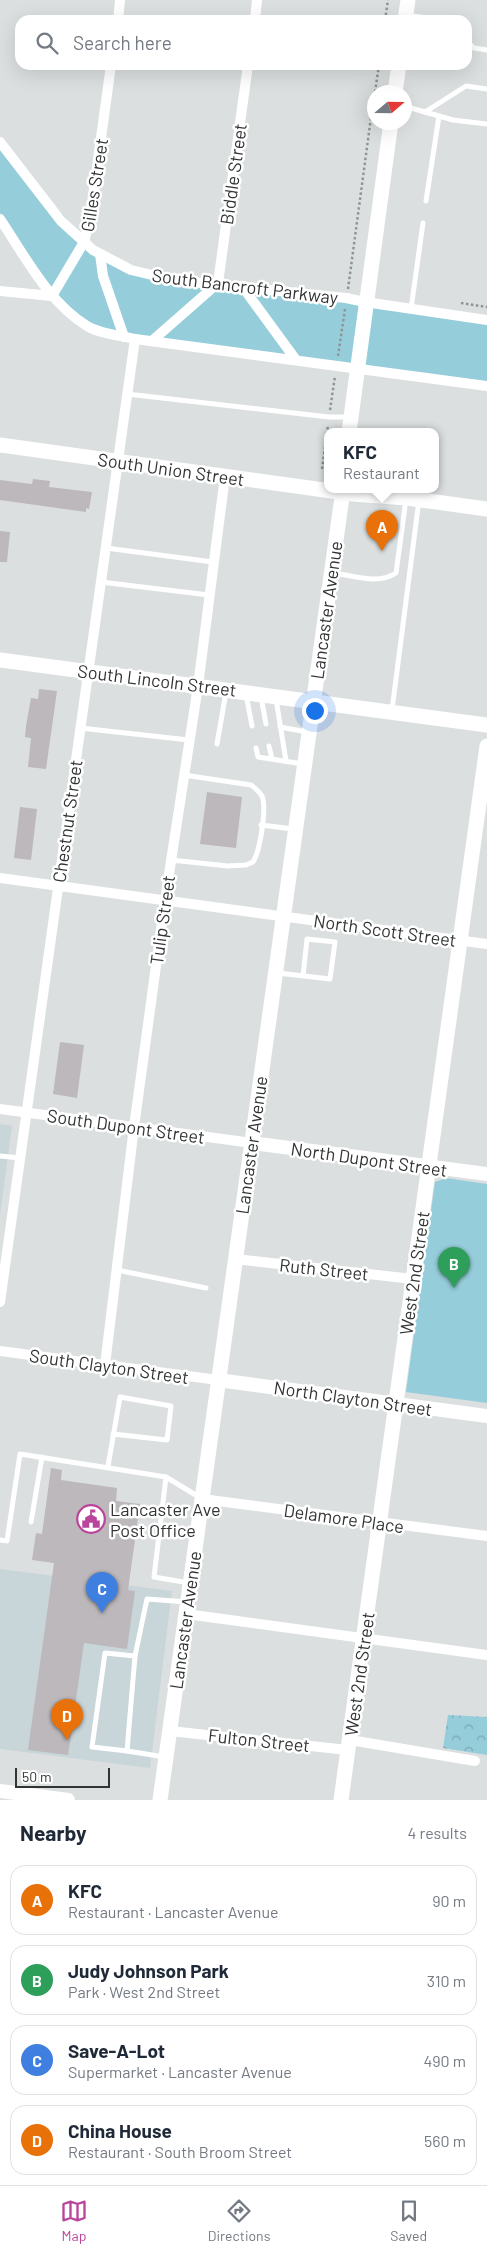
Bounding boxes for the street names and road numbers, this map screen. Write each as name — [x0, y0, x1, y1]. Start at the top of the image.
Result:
street label: Biddle Street — [215, 122, 251, 226]
street label: Gilles Street — [76, 136, 112, 234]
street label: South Bancroft Parkway — [151, 264, 339, 308]
street label: South Union Street — [96, 448, 246, 490]
street label: Lancaster Avenue — [305, 539, 347, 681]
street label: South Lincoln Street — [76, 659, 238, 701]
street label: Chestnut Street — [47, 758, 87, 884]
street label: Tulip Street — [145, 874, 179, 966]
street label: North Scott Street — [312, 909, 458, 951]
street label: Lancaster Avenue — [230, 1074, 272, 1216]
street label: South Dupont Street — [46, 1104, 206, 1148]
street label: North Dupont Street — [289, 1137, 449, 1181]
street label: West 2nd Street — [394, 1210, 434, 1336]
street label: Ruth Street — [278, 1253, 370, 1285]
street label: South Clayton Street — [28, 1344, 190, 1388]
street label: North Clayton Street — [272, 1376, 434, 1420]
street label: Delamore Place — [282, 1499, 406, 1537]
street label: Lancaster Avenue — [164, 1549, 206, 1691]
street label: West 2nd Street — [339, 1611, 379, 1737]
street label: Fulton Street — [207, 1724, 311, 1756]

